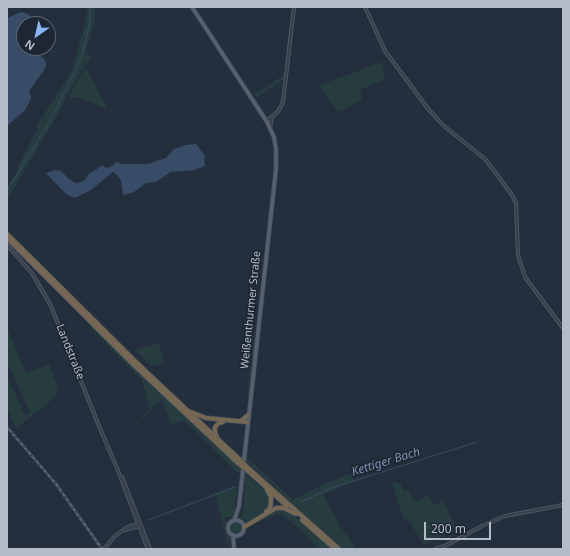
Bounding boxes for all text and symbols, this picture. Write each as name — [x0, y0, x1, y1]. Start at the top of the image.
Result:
north arrow — [16, 16, 56, 56]
text: N — [22, 37, 37, 54]
street label: Weißenthurmer Straße — [238, 250, 264, 370]
street label: Landstraße — [53, 322, 87, 382]
water label: Kettiger Bach — [350, 445, 422, 479]
scale bar — [426, 514, 493, 540]
text: 200 m — [431, 520, 466, 537]

